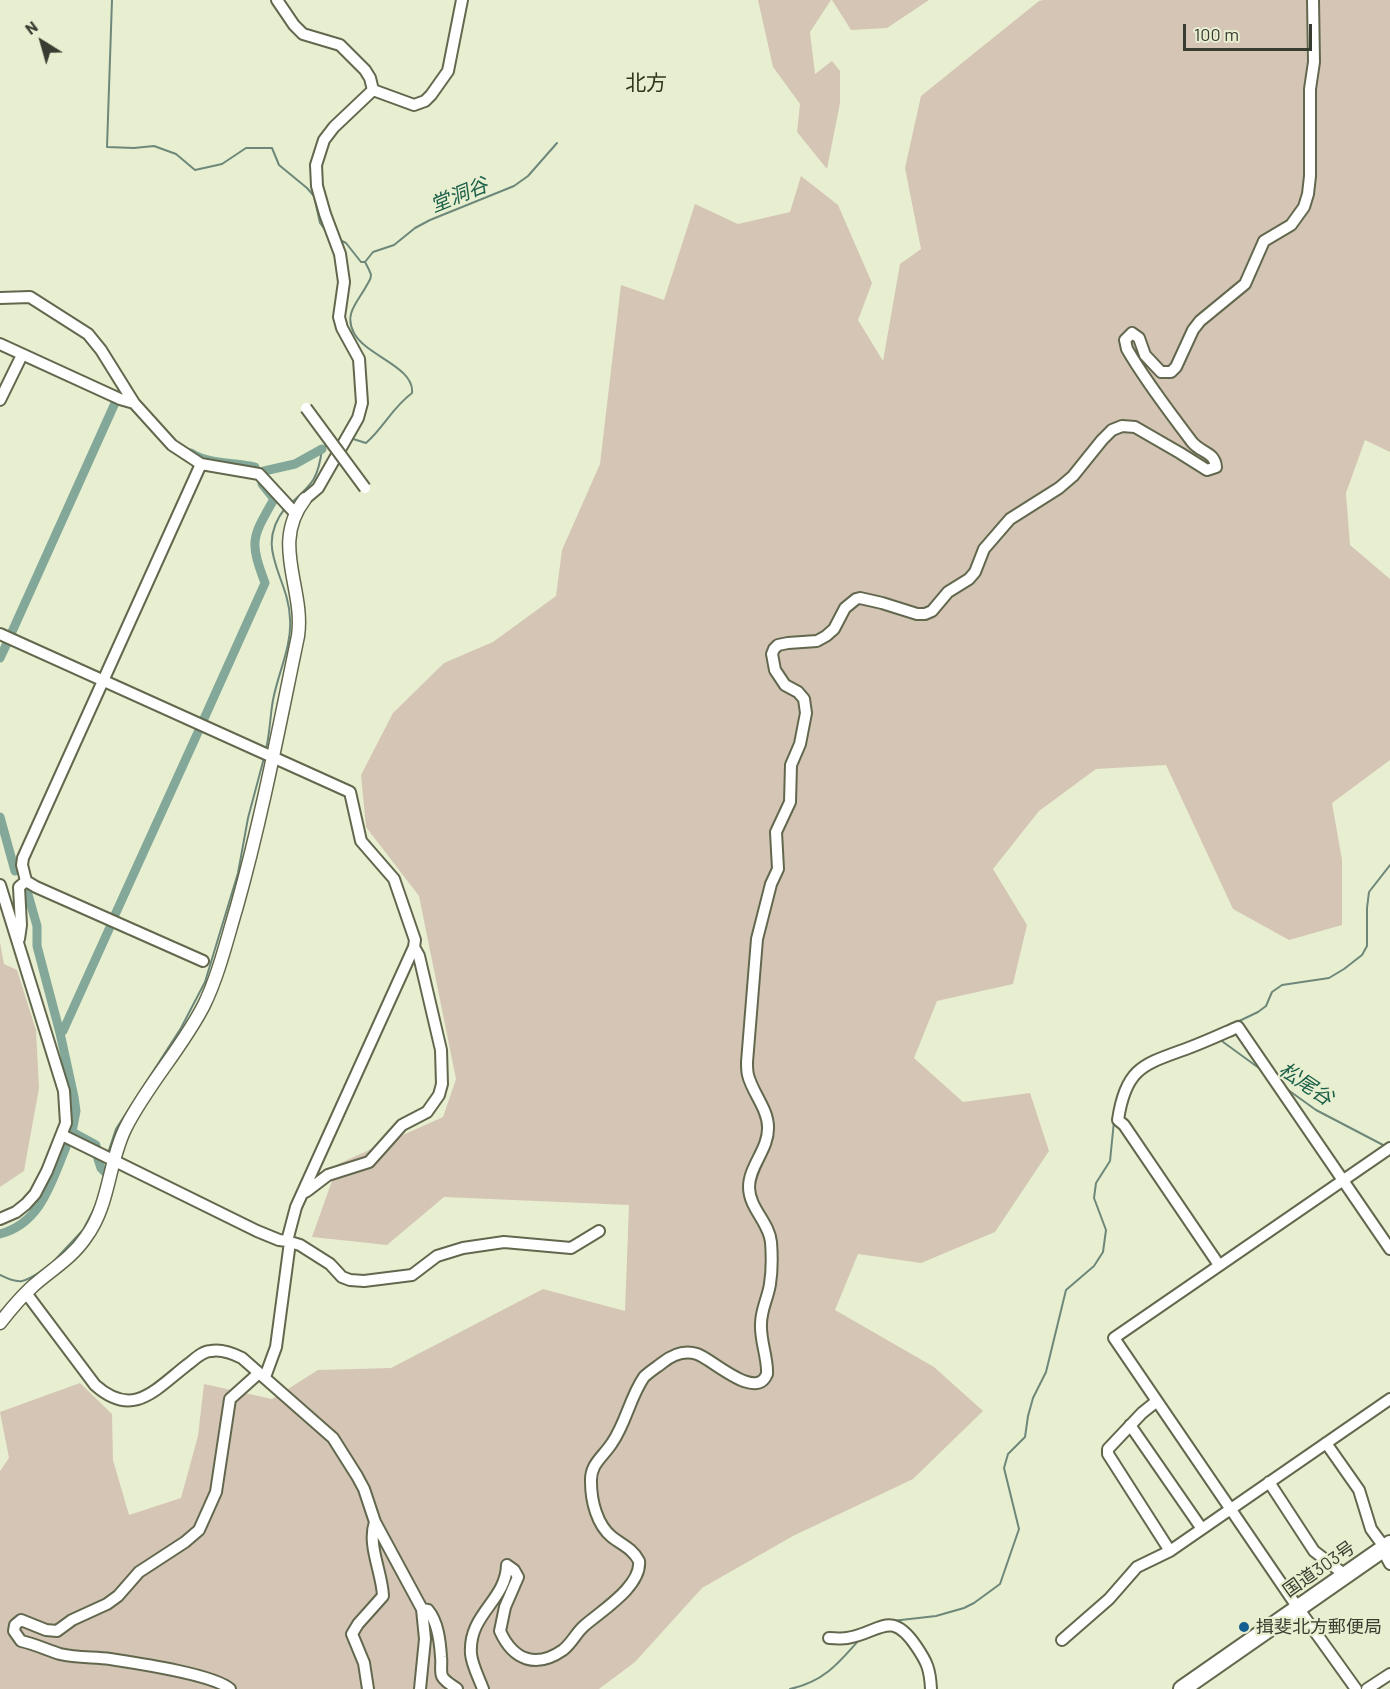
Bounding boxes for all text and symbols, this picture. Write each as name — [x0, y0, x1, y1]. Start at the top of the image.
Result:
north arrow — [12, 12, 72, 72]
scale bar — [1186, 12, 1315, 50]
text: N — [21, 16, 41, 38]
text: 100 m — [1194, 23, 1239, 45]
district label: 北方 — [625, 70, 667, 96]
water label: 堂洞谷 — [427, 173, 491, 217]
water label: 松尾谷 — [1274, 1057, 1338, 1111]
street label: 国道303号 — [1279, 1536, 1359, 1602]
place label: 揖斐北方郵便局 — [1256, 1616, 1382, 1638]
marker: 揖斐北方郵便局 — [1237, 1620, 1251, 1634]

